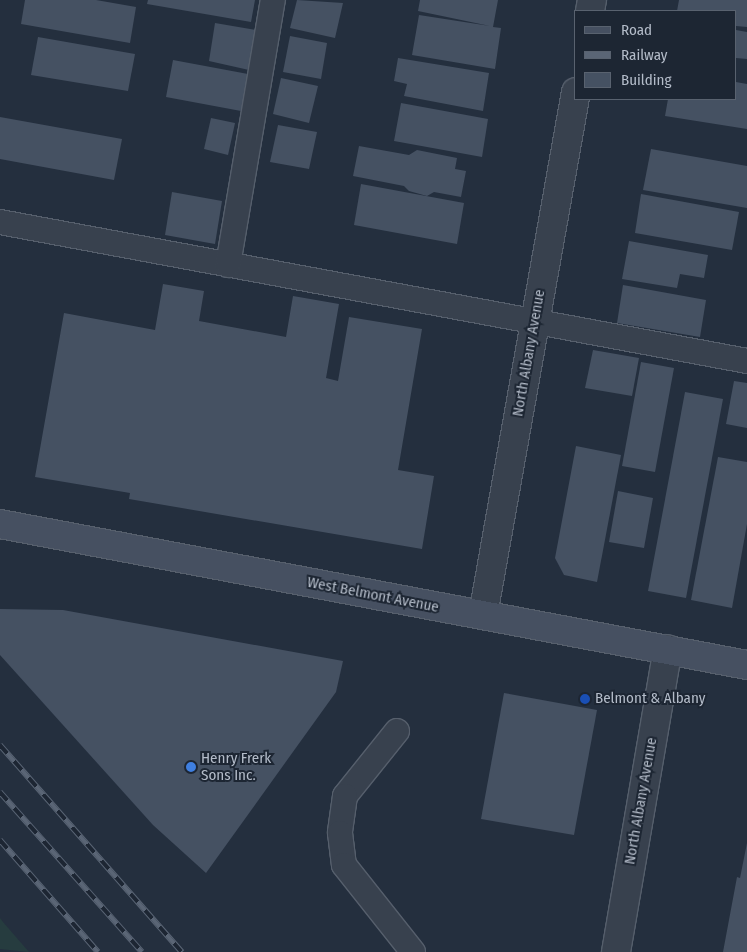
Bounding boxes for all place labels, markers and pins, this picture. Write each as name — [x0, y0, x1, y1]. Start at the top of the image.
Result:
place label: Belmont & Albany — [595, 690, 705, 708]
marker: Belmont & Albany — [579, 693, 591, 705]
place label: Henry Frerk Sons Inc. — [201, 749, 271, 784]
marker: Henry Frerk Sons Inc. — [185, 761, 197, 773]

